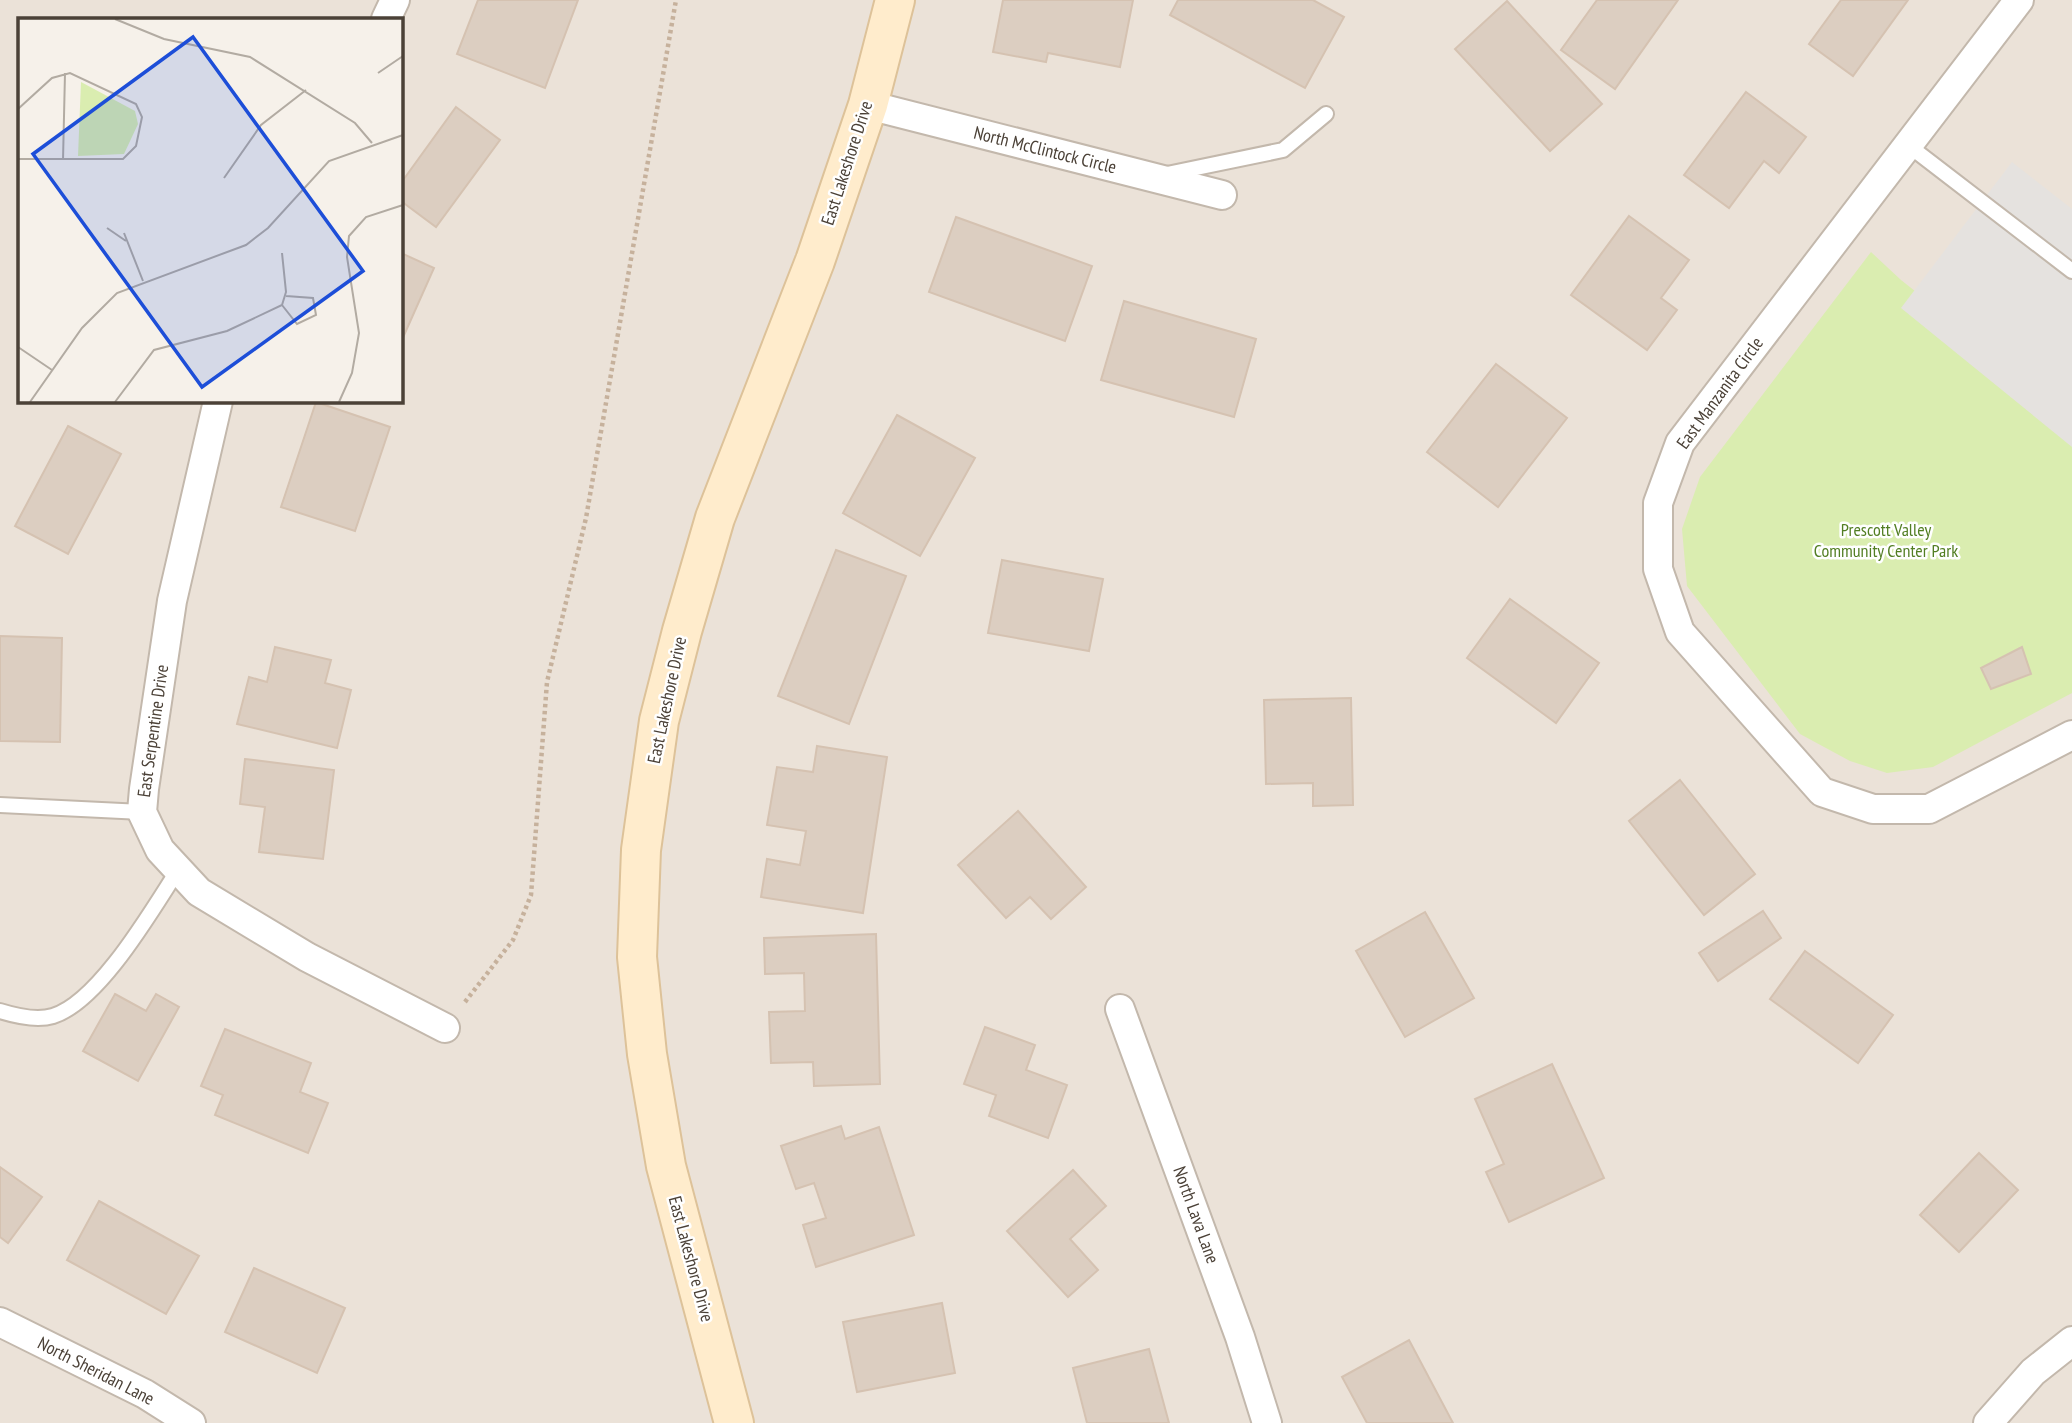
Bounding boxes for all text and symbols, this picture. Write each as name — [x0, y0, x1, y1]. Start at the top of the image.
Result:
inset map — [18, 18, 402, 402]
street label: East Lakeshore Drive — [816, 98, 877, 228]
street label: North McClintock Circle — [971, 121, 1119, 178]
street label: East Manzanita Circle — [1671, 332, 1768, 453]
park label: Prescott Valley Community Center Park — [1814, 518, 1958, 562]
street label: East Lakeshore Drive — [642, 634, 691, 765]
street label: East Serpentine Drive — [132, 663, 173, 799]
street label: North Lava Lane — [1168, 1163, 1225, 1267]
street label: East Lakeshore Drive — [664, 1194, 719, 1324]
street label: North Sheridan Lane — [34, 1331, 158, 1410]

